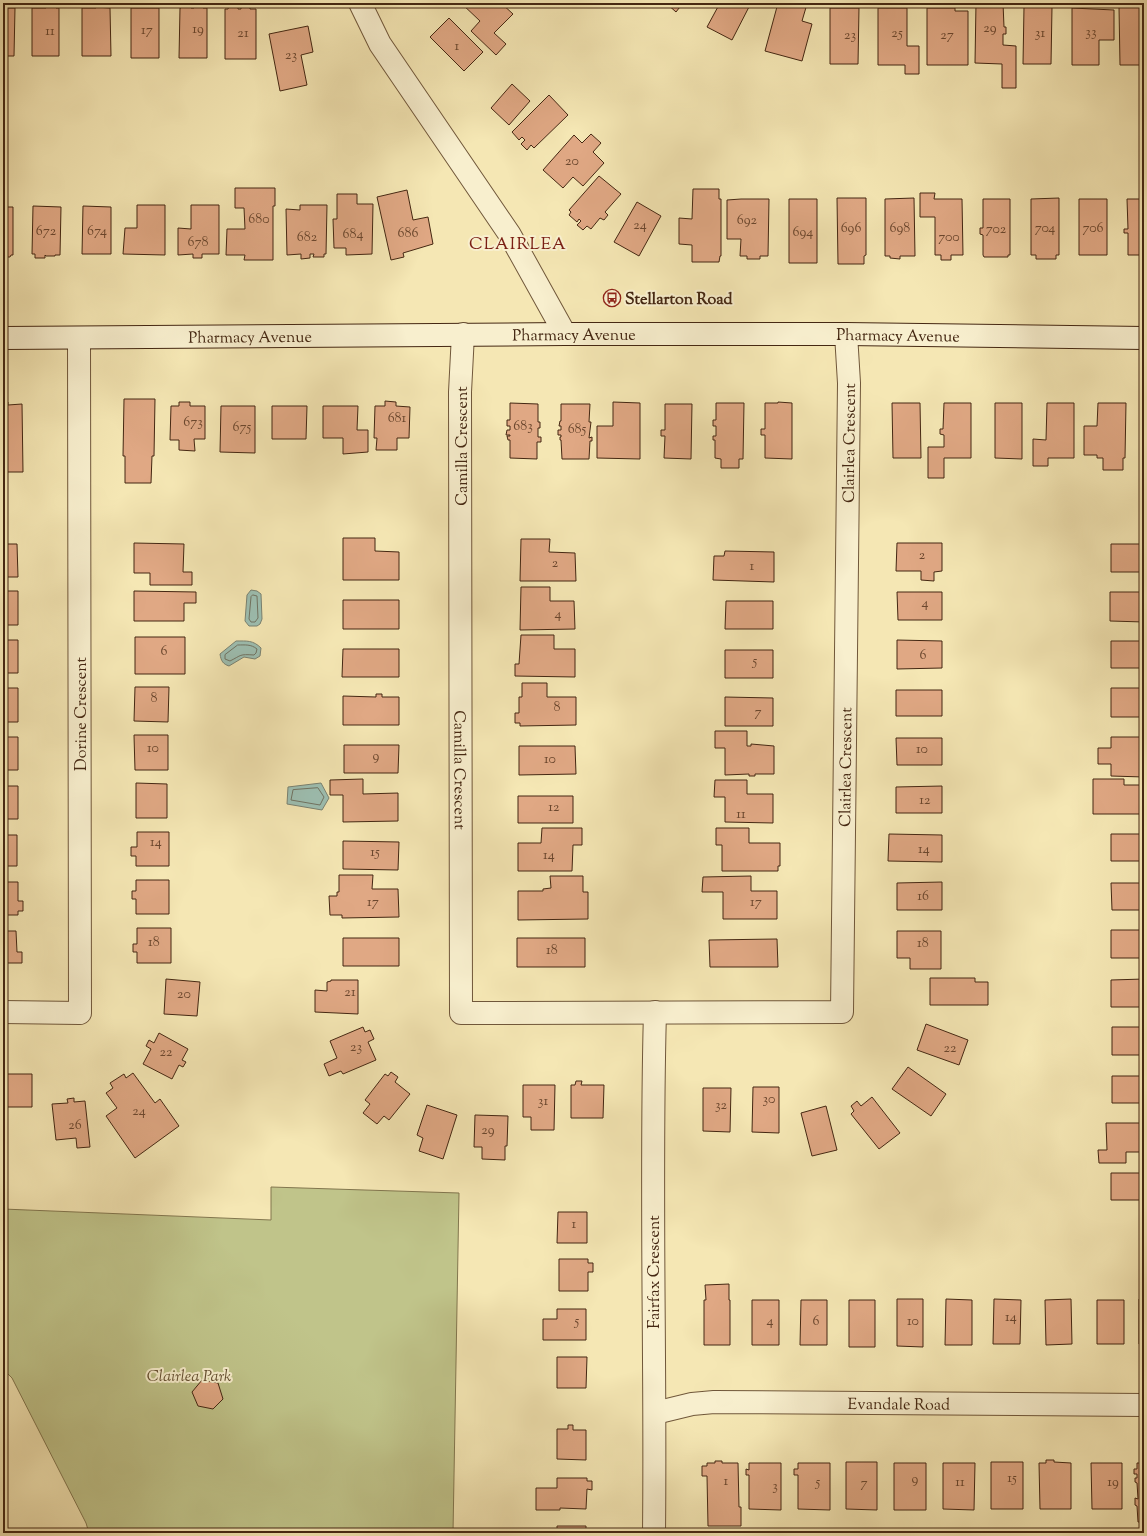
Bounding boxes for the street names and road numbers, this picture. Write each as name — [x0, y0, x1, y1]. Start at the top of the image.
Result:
street label: Pharmacy Avenue — [512, 325, 636, 348]
street label: Pharmacy Avenue — [836, 325, 960, 350]
street label: Pharmacy Avenue — [188, 327, 312, 351]
street label: Clairlea Crescent — [839, 383, 863, 503]
street label: Camilla Crescent — [452, 386, 475, 506]
street label: Dorine Crescent — [71, 656, 94, 771]
street label: Clairlea Crescent — [835, 707, 859, 827]
street label: Camilla Crescent — [447, 710, 470, 830]
street label: Fairfax Crescent — [644, 1215, 667, 1329]
street label: Evandale Road — [848, 1394, 950, 1418]

